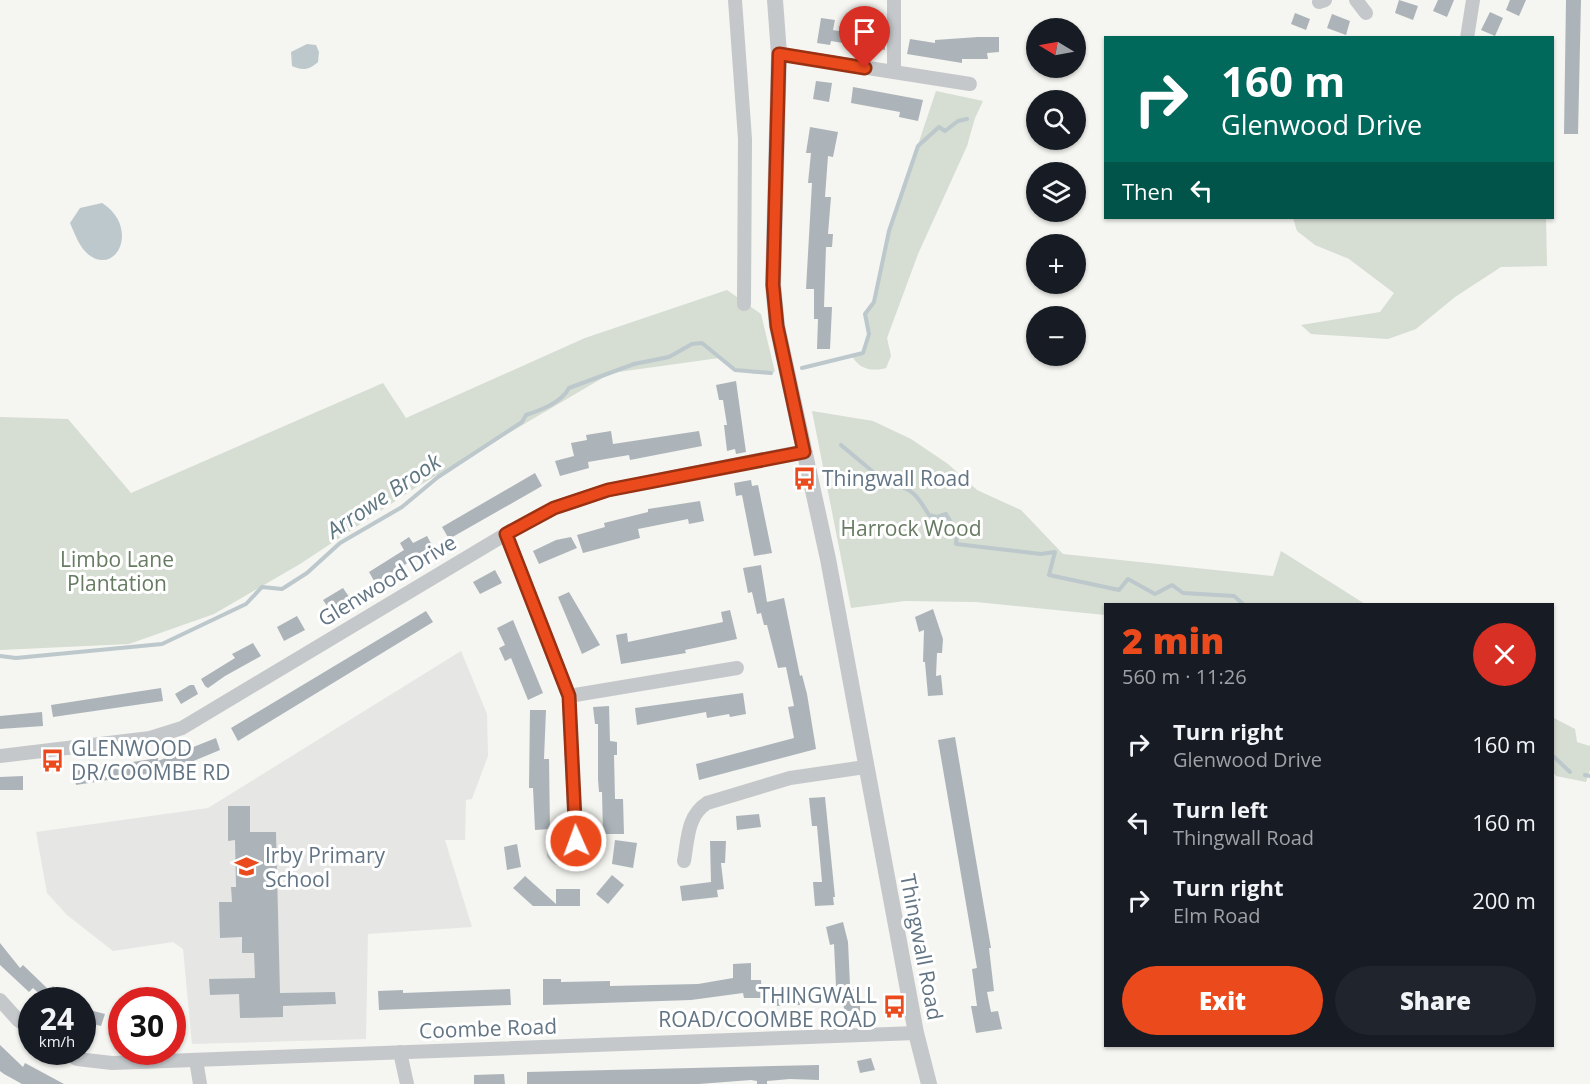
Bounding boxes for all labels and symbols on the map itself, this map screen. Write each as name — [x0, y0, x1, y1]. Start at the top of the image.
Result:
pin — [839, 6, 890, 68]
north arrow — [1026, 18, 1086, 78]
water label: Arrowe Brook — [318, 445, 447, 545]
place label: Thingwall Road — [822, 464, 970, 492]
bus stop icon: Thingwall Road — [791, 465, 817, 491]
park label: Harrock Wood — [840, 514, 982, 542]
street label: Glenwood Drive — [313, 528, 461, 632]
park label: Limbo Lane Plantation — [60, 545, 174, 597]
place label: GLENWOOD DR/COOMBE RD — [71, 734, 231, 786]
bus stop icon: GLENWOOD DR/COOMBE RD — [40, 747, 66, 773]
position arrow — [544, 809, 608, 873]
place label: Irby Primary School — [265, 841, 385, 893]
school or university icon: Irby Primary School — [234, 854, 260, 880]
street label: Thingwall Road — [894, 872, 950, 1022]
place label: THINGWALL ROAD/COOMBE ROAD — [658, 981, 877, 1033]
speed limit sign: 30 — [108, 987, 186, 1065]
bus stop icon: THINGWALL ROAD/COOMBE ROAD — [882, 994, 908, 1020]
street label: Coombe Road — [418, 1012, 558, 1044]

